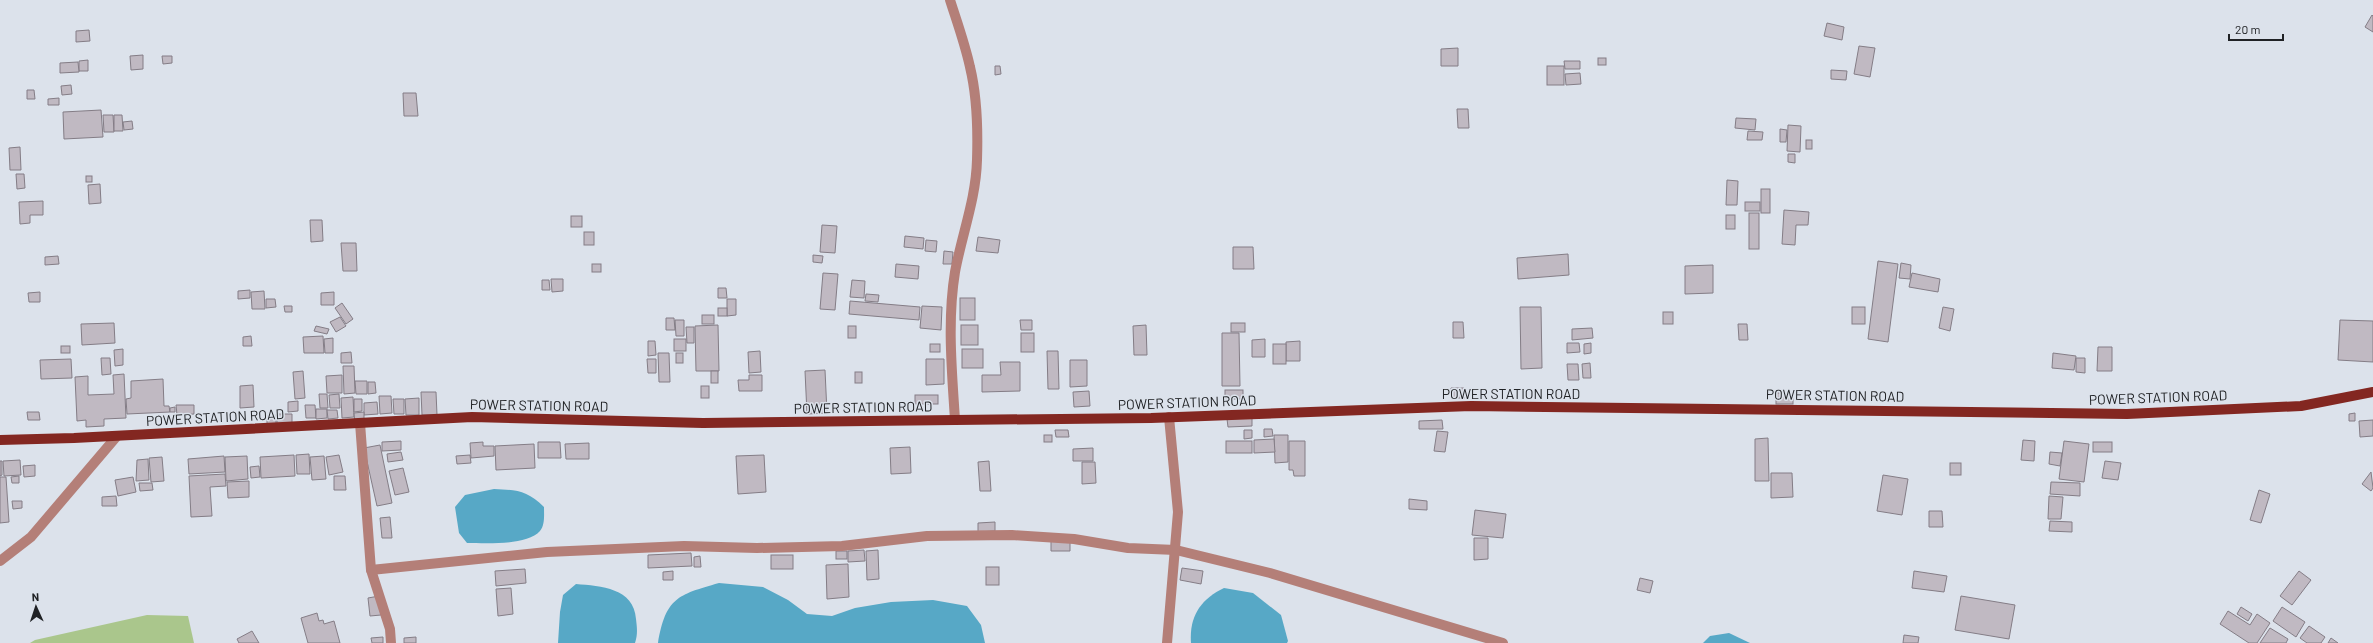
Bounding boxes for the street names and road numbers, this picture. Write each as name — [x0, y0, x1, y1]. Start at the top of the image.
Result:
street label: POWER STATION ROAD — [1442, 385, 1580, 402]
street label: POWER STATION ROAD — [1766, 385, 1904, 405]
street label: POWER STATION ROAD — [2089, 386, 2227, 408]
street label: POWER STATION ROAD — [1118, 391, 1256, 413]
street label: POWER STATION ROAD — [470, 395, 608, 415]
street label: POWER STATION ROAD — [794, 397, 932, 417]
street label: POWER STATION ROAD — [145, 405, 285, 429]

